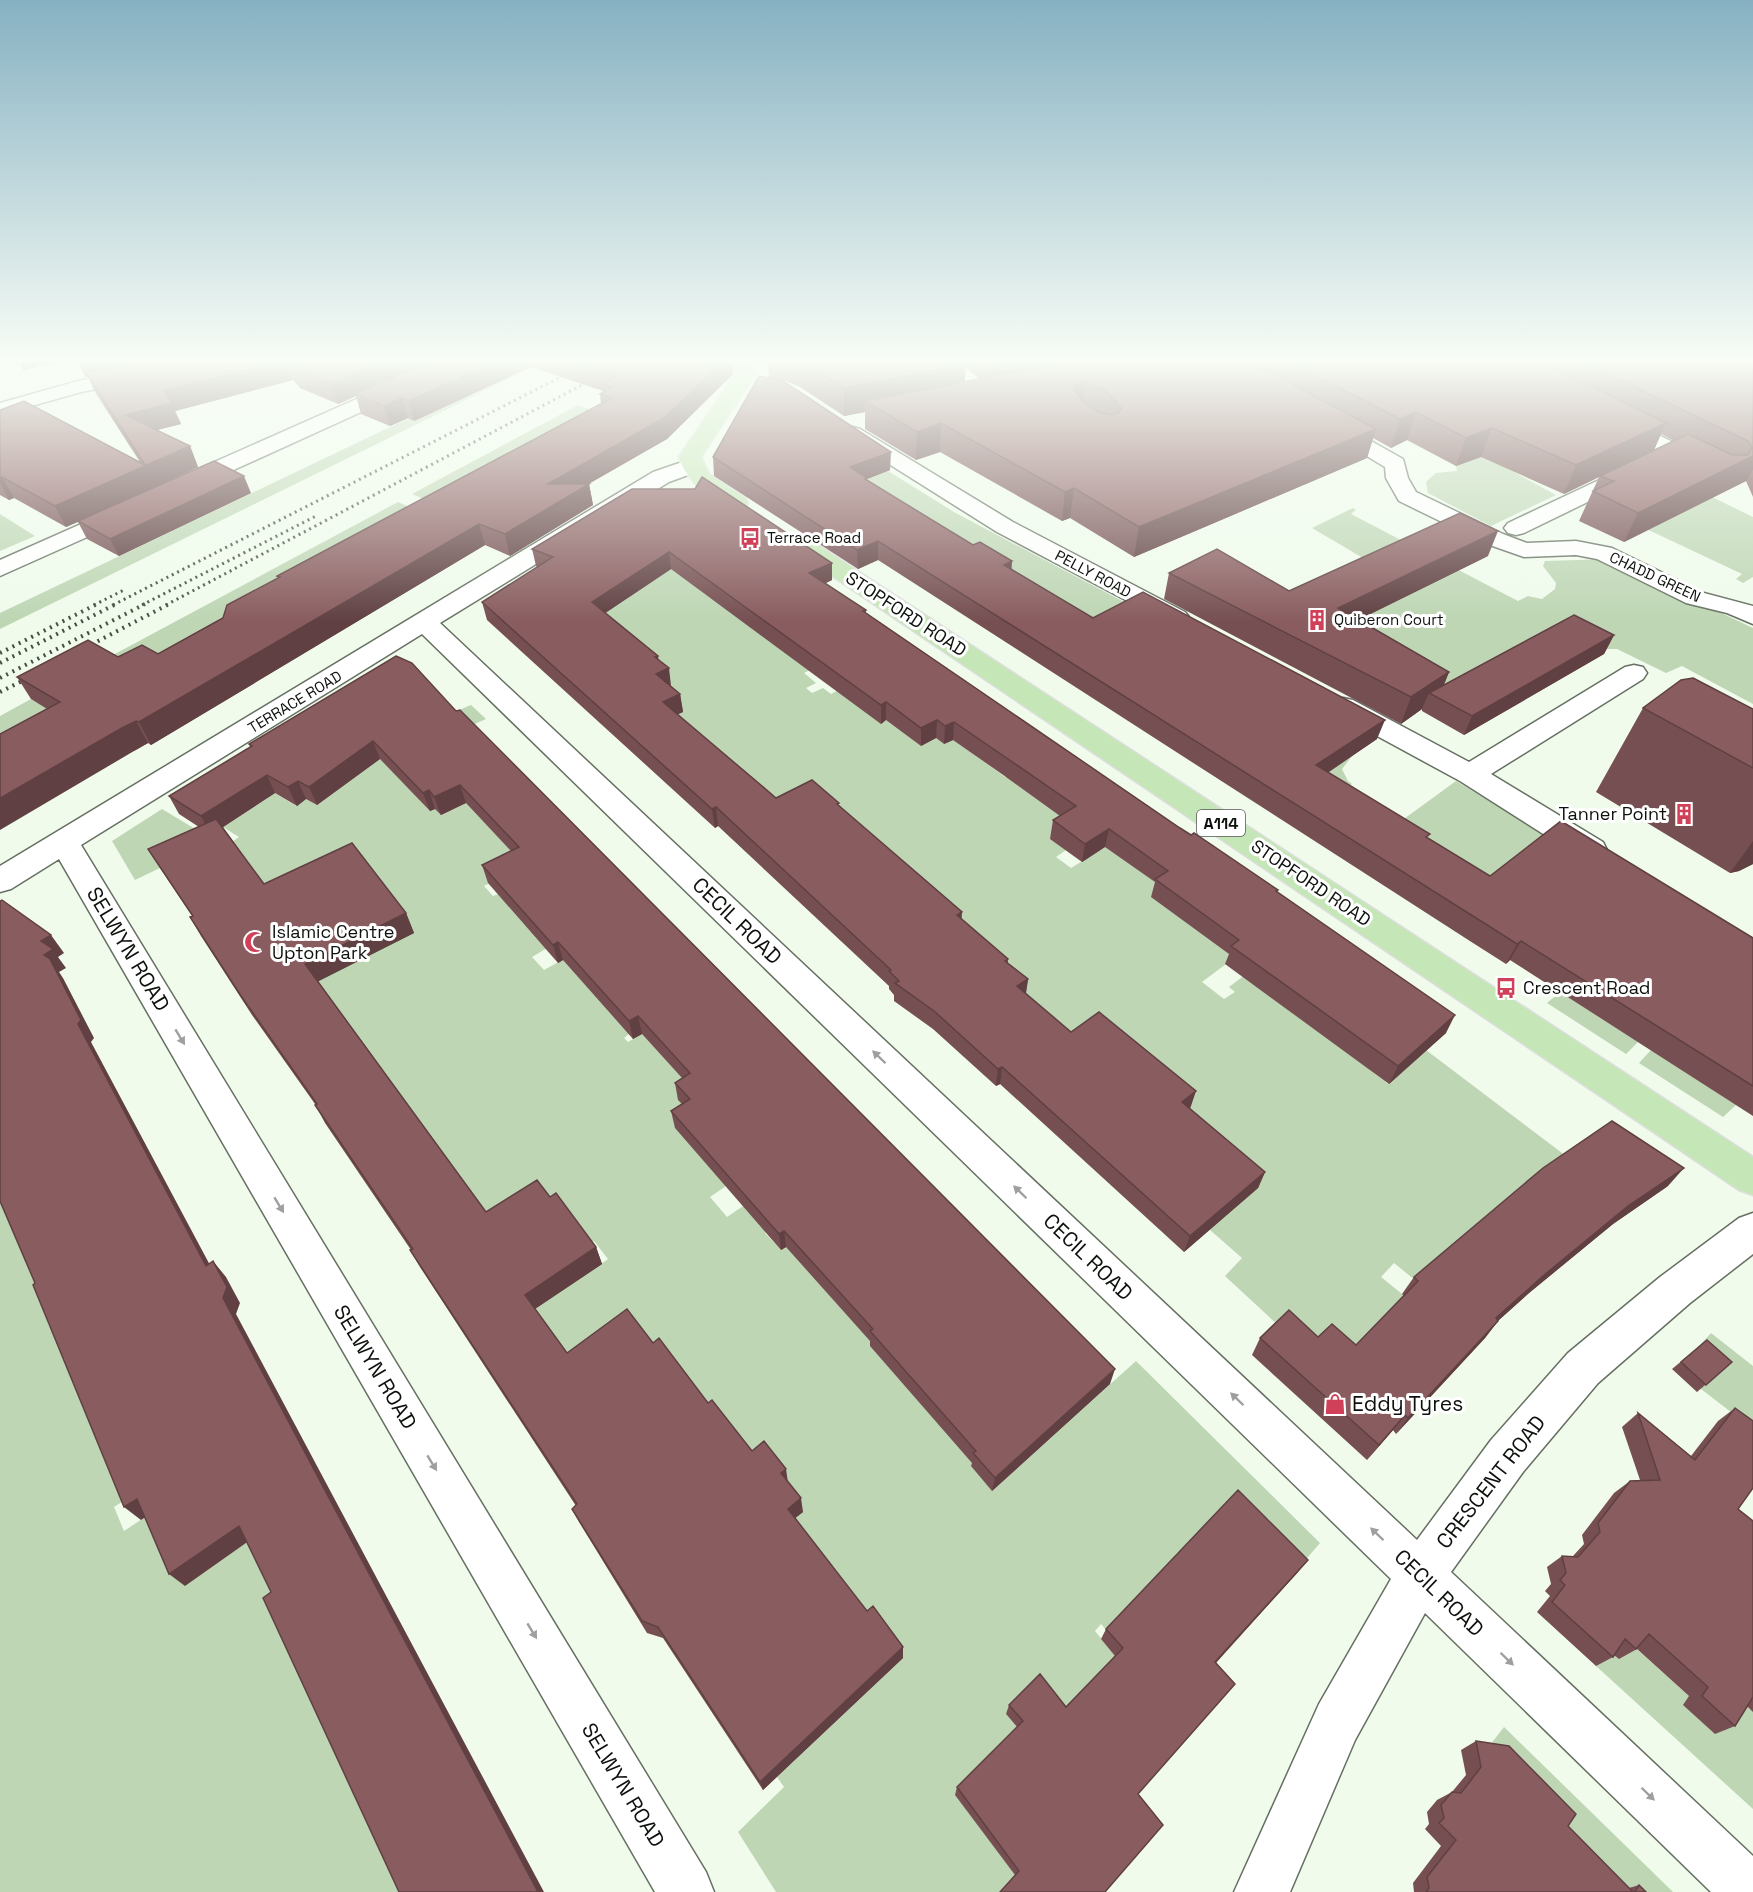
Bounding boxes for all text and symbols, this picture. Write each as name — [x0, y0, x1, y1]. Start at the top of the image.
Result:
bus stop icon: Terrace Road — [738, 526, 762, 550]
place label: Terrace Road — [767, 528, 861, 547]
street label: PELLY ROAD — [1052, 546, 1135, 602]
street label: CHADD GREEN — [1607, 547, 1704, 606]
street label: STOPFORD ROAD — [842, 566, 971, 661]
building icon: Quiberon Court — [1305, 608, 1329, 632]
place label: Quiberon Court — [1334, 610, 1444, 629]
street label: TERRACE ROAD — [244, 666, 345, 737]
place label: Tanner Point — [1558, 802, 1667, 825]
building icon: Tanner Point — [1672, 802, 1696, 826]
road number: A114 — [1197, 810, 1245, 836]
street label: STOPFORD ROAD — [1247, 834, 1376, 931]
street label: CECIL ROAD — [687, 871, 788, 970]
street label: SELWYN ROAD — [81, 882, 176, 1016]
place label: Islamic Centre Upton Park — [272, 920, 394, 964]
mosque icon: Islamic Centre Upton Park — [243, 930, 267, 954]
bus stop icon: Crescent Road — [1494, 976, 1518, 1000]
place label: Crescent Road — [1523, 976, 1650, 999]
one-way arrow — [174, 1029, 185, 1045]
one-way arrow — [872, 1050, 887, 1064]
one-way arrow — [1013, 1186, 1028, 1199]
one-way arrow — [274, 1197, 284, 1214]
street label: CECIL ROAD — [1038, 1207, 1139, 1306]
street label: SELWYN ROAD — [328, 1300, 423, 1434]
place label: Eddy Tyres — [1352, 1390, 1463, 1417]
shop icon: Eddy Tyres — [1323, 1392, 1347, 1416]
one-way arrow — [1230, 1393, 1244, 1407]
street label: CRESCENT ROAD — [1430, 1409, 1551, 1554]
one-way arrow — [427, 1455, 437, 1472]
one-way arrow — [1371, 1528, 1385, 1542]
street label: CECIL ROAD — [1389, 1543, 1490, 1642]
one-way arrow — [526, 1622, 536, 1639]
one-way arrow — [1500, 1652, 1515, 1666]
street label: SELWYN ROAD — [576, 1718, 671, 1852]
one-way arrow — [1641, 1787, 1656, 1801]

